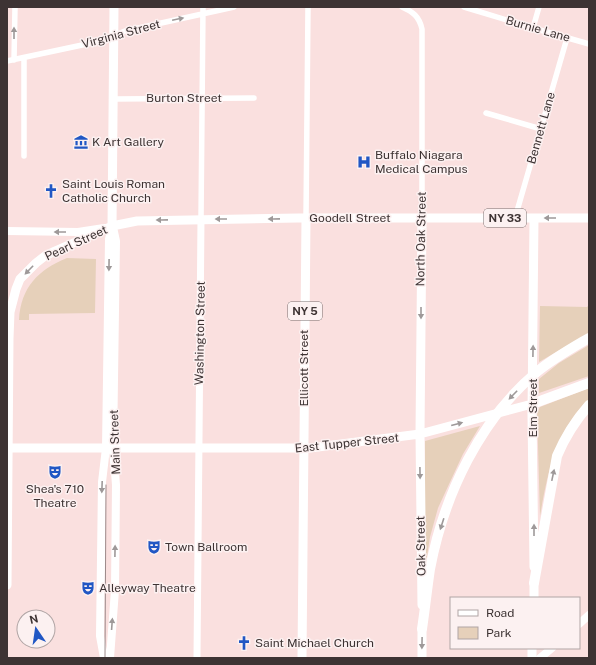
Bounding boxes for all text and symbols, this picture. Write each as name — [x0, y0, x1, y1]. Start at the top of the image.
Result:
street label: Burnie Lane — [504, 13, 572, 45]
one-way arrow — [172, 16, 185, 22]
street label: Virginia Street — [80, 17, 162, 51]
one-way arrow — [11, 26, 17, 39]
street label: Bennett Lane — [524, 90, 558, 166]
street label: Burton Street — [146, 91, 222, 105]
museum icon: K Art Gallery — [73, 134, 89, 150]
place label: K Art Gallery — [92, 135, 165, 149]
place label: Buffalo Niagara Medical Campus — [375, 148, 468, 176]
hospital icon: Buffalo Niagara Medical Campus — [356, 154, 372, 170]
place label: Saint Louis Roman Catholic Church — [62, 177, 165, 205]
church icon: Saint Louis Roman Catholic Church — [43, 183, 59, 199]
street label: North Oak Street — [413, 191, 429, 287]
road number: NY 33 — [484, 209, 526, 227]
street label: Goodell Street — [309, 211, 391, 225]
one-way arrow — [543, 215, 556, 221]
one-way arrow — [214, 216, 227, 222]
one-way arrow — [267, 216, 280, 222]
one-way arrow — [155, 217, 168, 223]
street label: Pearl Street — [43, 222, 110, 264]
one-way arrow — [53, 229, 66, 235]
one-way arrow — [105, 259, 112, 271]
one-way arrow — [24, 265, 34, 275]
street label: Washington Street — [192, 280, 208, 385]
road number: NY 5 — [288, 302, 322, 320]
one-way arrow — [418, 307, 424, 320]
street label: Ellicott Street — [297, 329, 311, 407]
one-way arrow — [530, 344, 536, 357]
street label: Elm Street — [526, 378, 540, 438]
one-way arrow — [508, 390, 518, 400]
street label: Main Street — [107, 409, 123, 475]
one-way arrow — [452, 421, 464, 427]
street label: East Tupper Street — [294, 431, 400, 455]
theatre icon: Shea's 710 Theatre — [47, 464, 63, 480]
one-way arrow — [417, 467, 423, 480]
one-way arrow — [551, 469, 557, 482]
one-way arrow — [99, 481, 105, 494]
place label: Shea's 710 Theatre — [26, 482, 84, 510]
street label: Oak Street — [413, 516, 429, 576]
one-way arrow — [439, 519, 445, 531]
one-way arrow — [531, 523, 537, 536]
theatre icon: Town Ballroom — [146, 539, 162, 555]
place label: Town Ballroom — [165, 540, 247, 554]
one-way arrow — [112, 544, 118, 557]
theatre icon: Alleyway Theatre — [80, 580, 96, 596]
place label: Alleyway Theatre — [99, 581, 196, 595]
legend — [450, 597, 580, 649]
text: Road — [486, 606, 514, 620]
north arrow — [16, 609, 56, 649]
text: N — [28, 612, 39, 626]
one-way arrow — [108, 618, 115, 630]
text: Park — [486, 626, 512, 640]
church icon: Saint Michael Church — [236, 635, 252, 651]
place label: Saint Michael Church — [255, 636, 374, 650]
one-way arrow — [419, 637, 425, 650]

